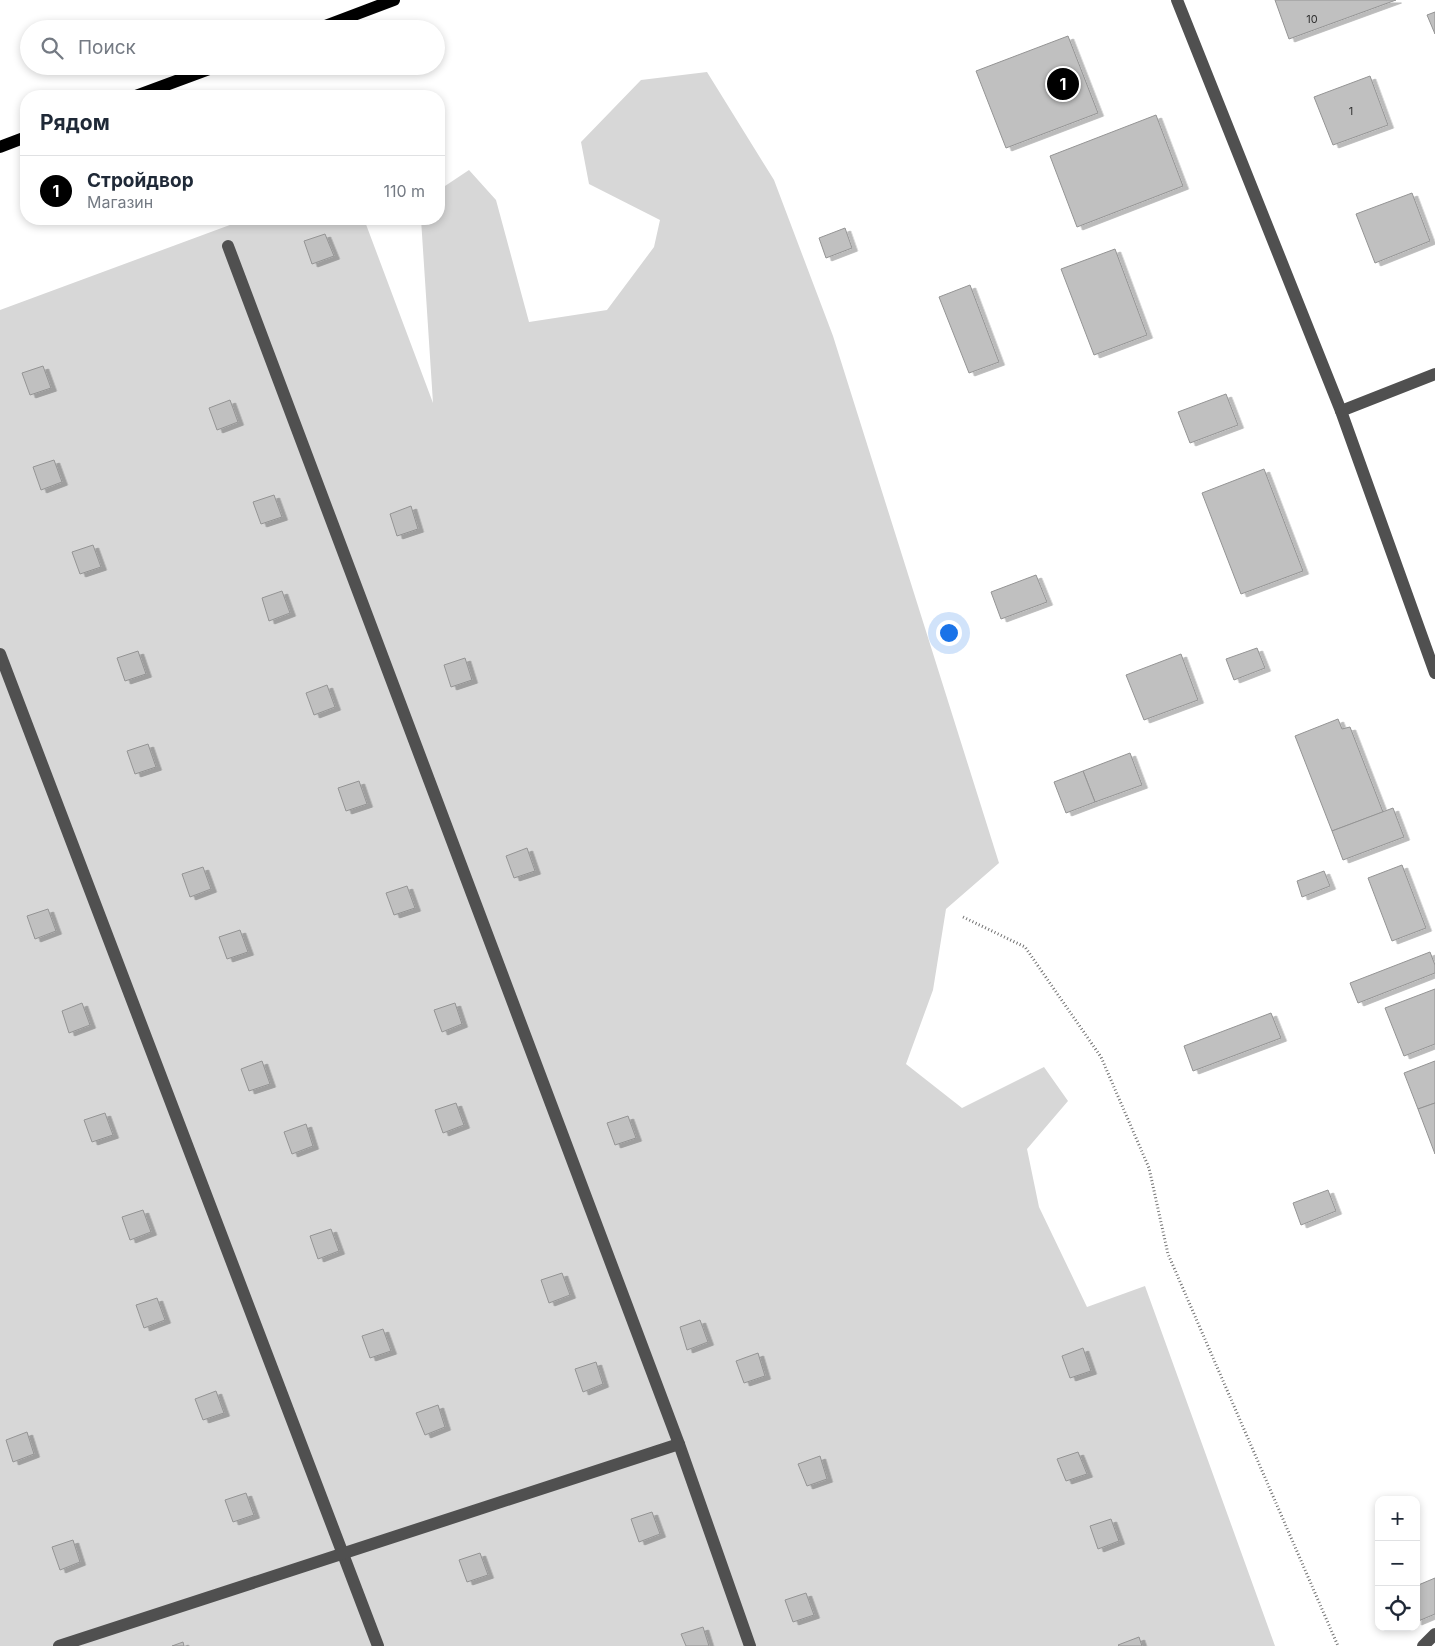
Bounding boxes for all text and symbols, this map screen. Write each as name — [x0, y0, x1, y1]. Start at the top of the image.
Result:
house number: 10 — [1306, 12, 1318, 26]
search box — [20, 20, 445, 75]
icon: search — [38, 34, 66, 62]
text: Поиск — [78, 36, 136, 59]
pin: 1 — [1047, 65, 1079, 103]
house number: 1 — [1349, 104, 1353, 118]
text: Рядом — [40, 110, 110, 135]
text: Стройдвор — [87, 169, 194, 192]
text: 1 — [53, 181, 59, 201]
text: 110 m — [383, 181, 425, 201]
text: Магазин — [87, 192, 153, 212]
your location — [936, 620, 962, 646]
map controls — [1375, 1496, 1420, 1631]
button: + — [1375, 1496, 1420, 1541]
button: − — [1375, 1541, 1420, 1586]
button: locate — [1375, 1586, 1420, 1631]

